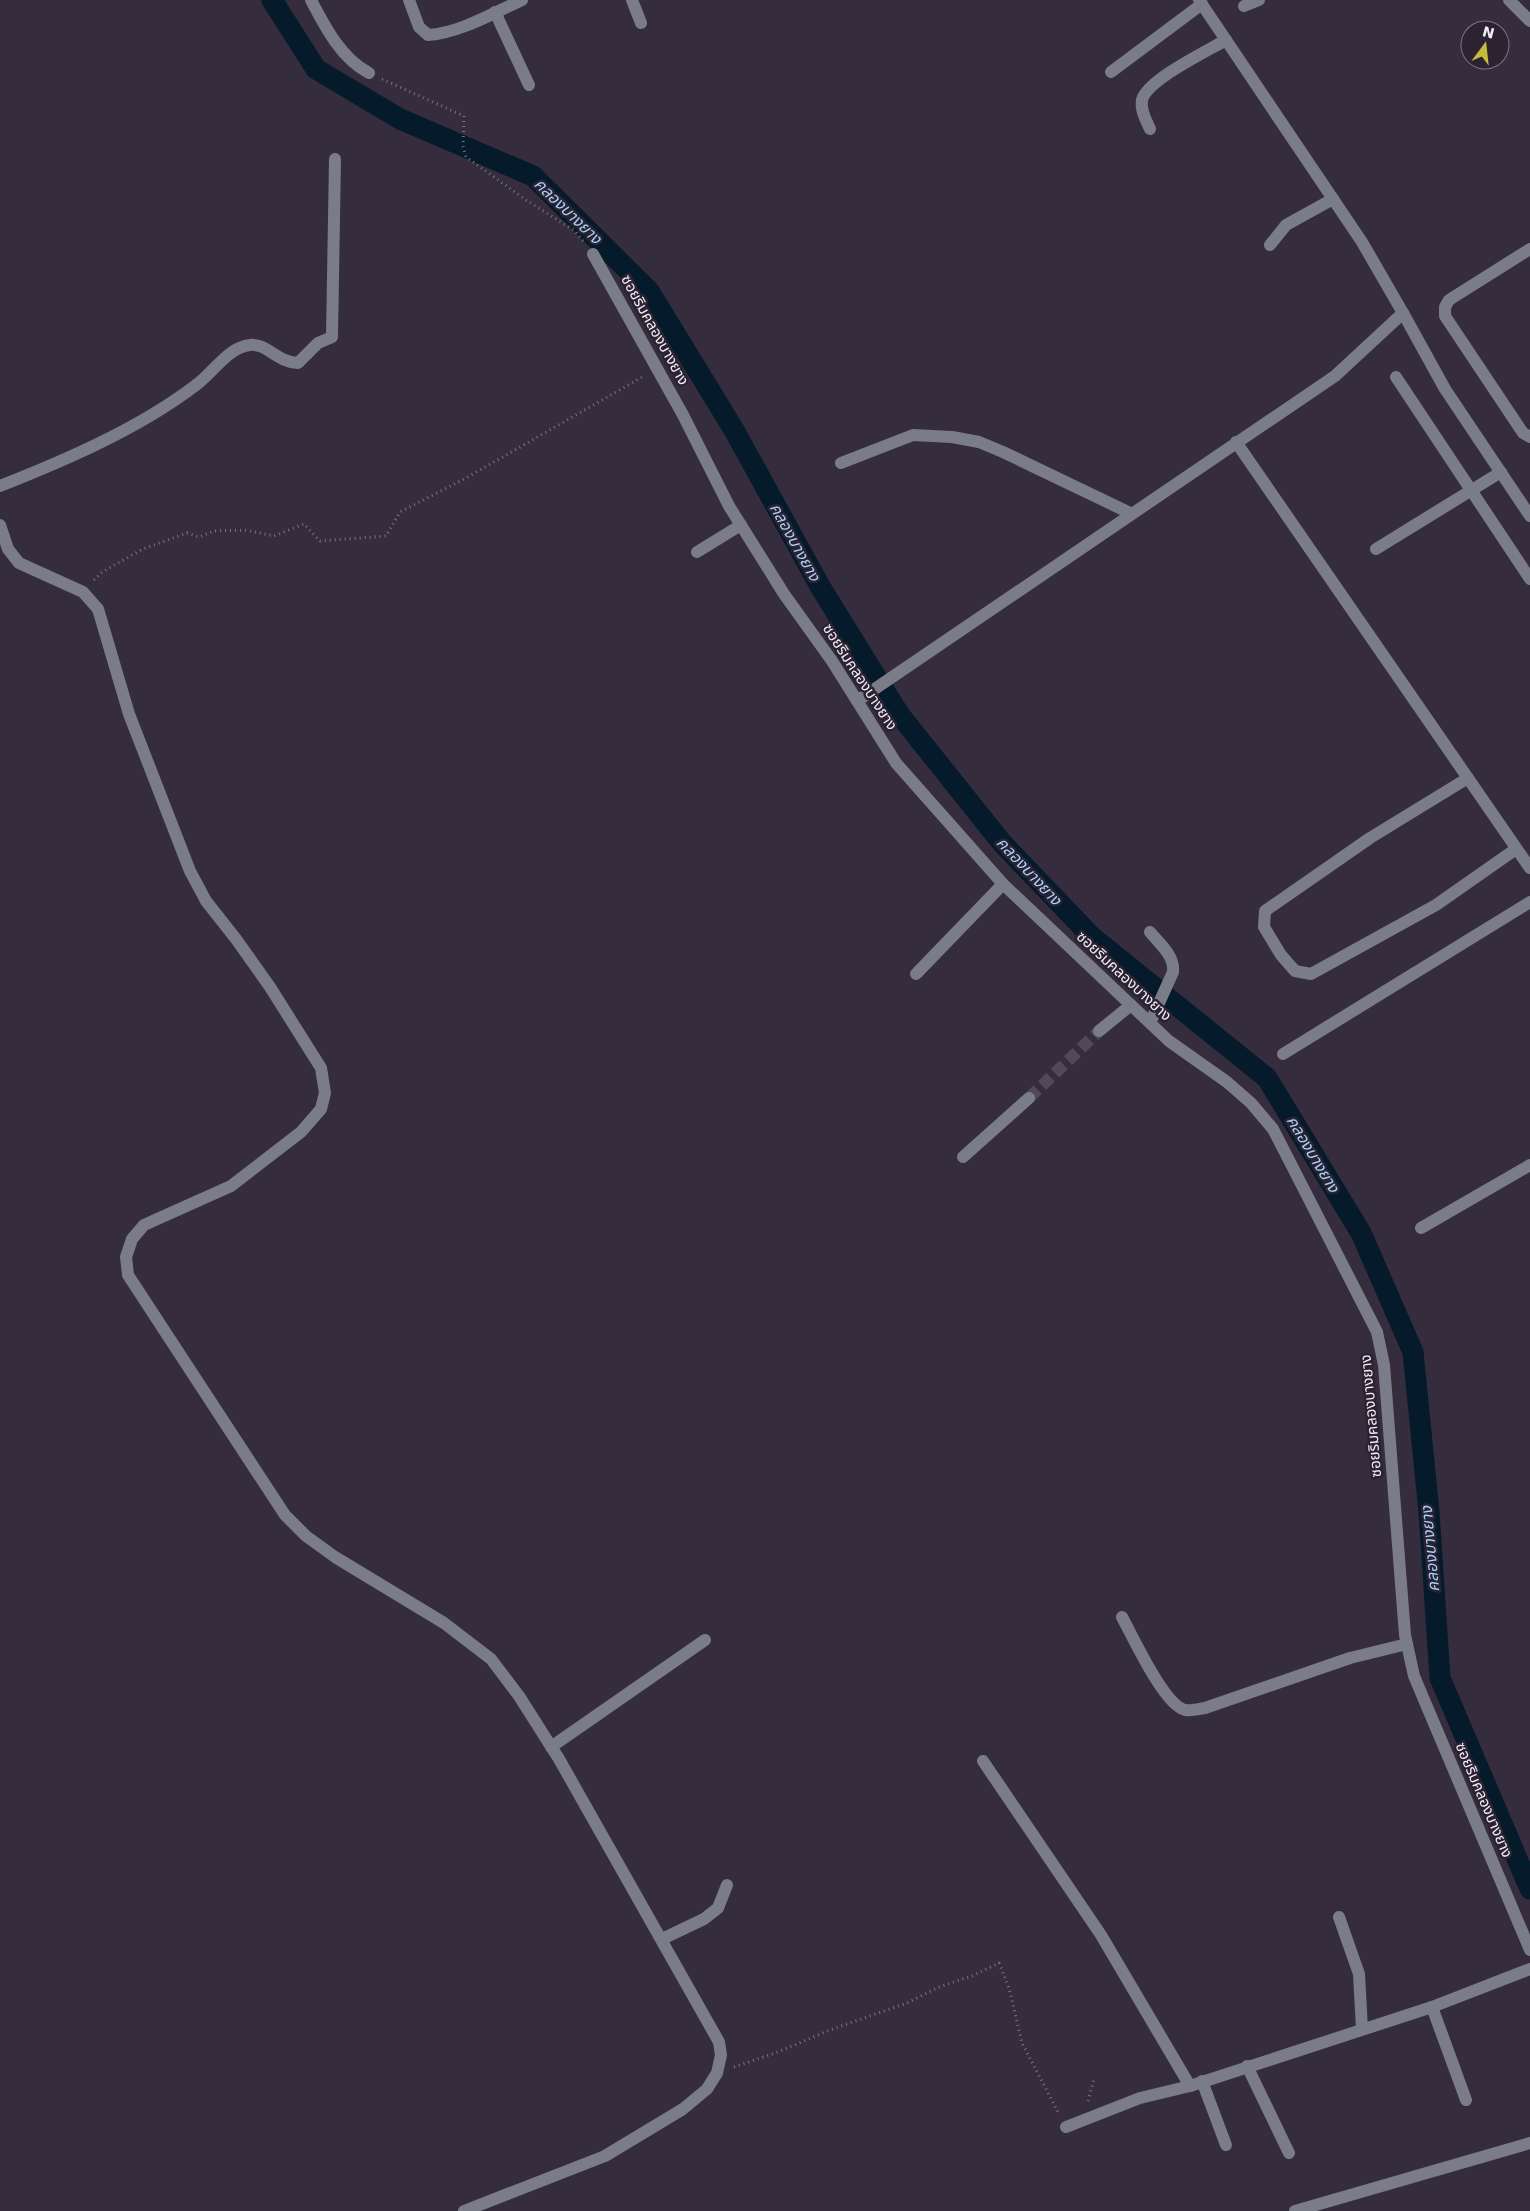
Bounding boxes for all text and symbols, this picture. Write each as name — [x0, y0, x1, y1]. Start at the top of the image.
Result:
north arrow — [1460, 20, 1510, 70]
text: N — [1481, 23, 1496, 42]
water label: คลองบางยาง — [530, 174, 607, 249]
street label: ซอยริมคลองบางยาง — [617, 272, 693, 388]
water label: คลองบางยาง — [766, 500, 825, 585]
street label: ซอยริมคลองบางยาง — [819, 620, 901, 734]
water label: คลองบางยาง — [993, 833, 1066, 910]
street label: ซอยริมคลองบางยาง — [1073, 927, 1175, 1025]
water label: คลองบางยาง — [1283, 1112, 1344, 1197]
street label: ซอยริมคลองบางยาง — [1357, 1354, 1385, 1478]
water label: คลองบางยาง — [1417, 1504, 1443, 1593]
street label: ซอยริมคลองบางยาง — [1452, 1740, 1516, 1860]

